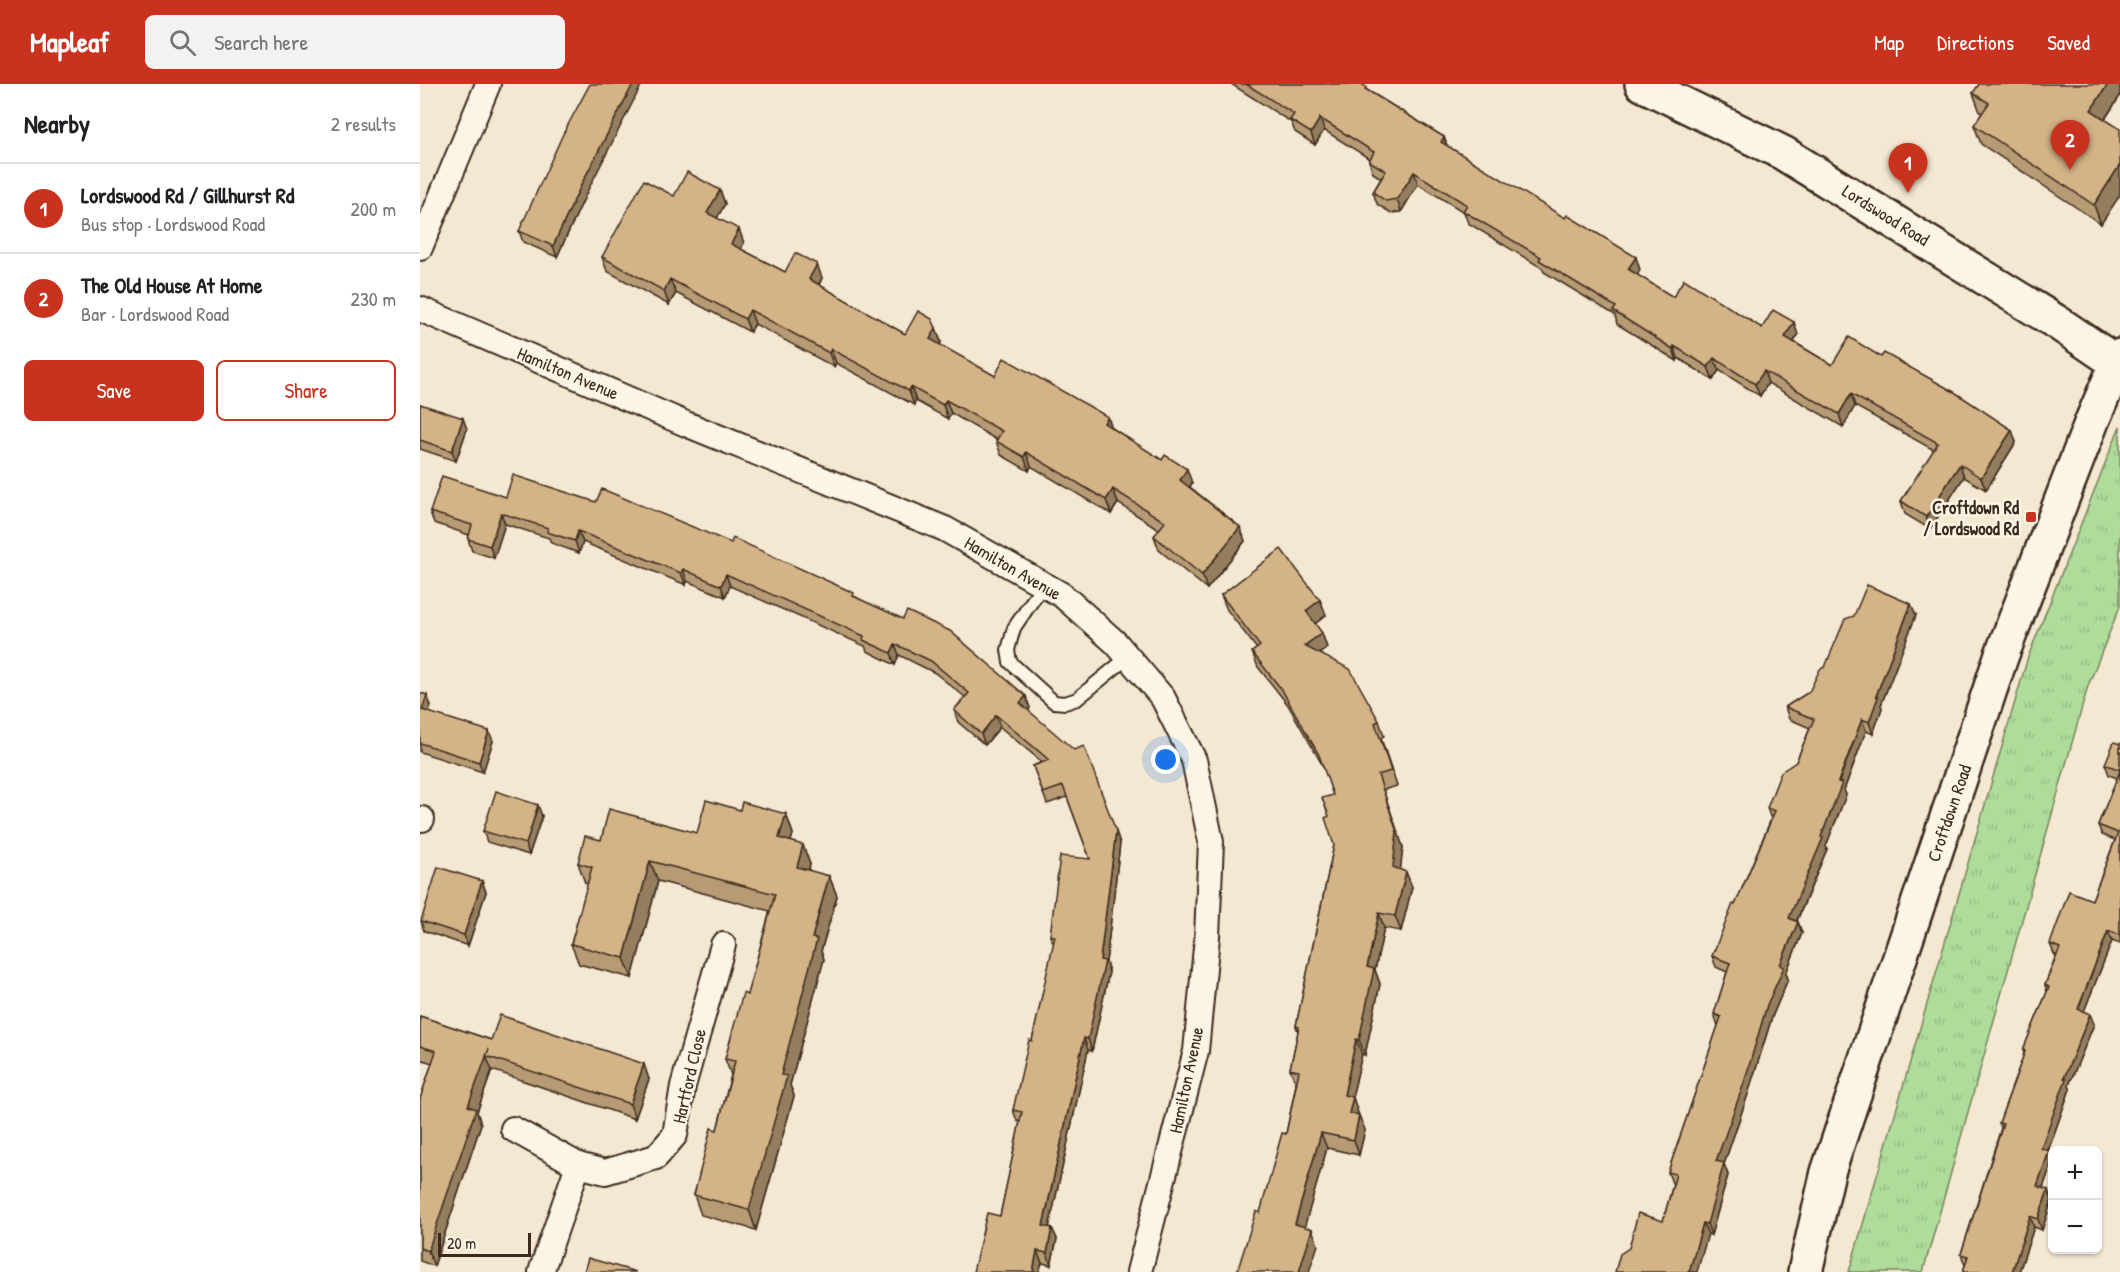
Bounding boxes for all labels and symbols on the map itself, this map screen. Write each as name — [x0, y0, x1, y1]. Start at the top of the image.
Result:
pin: 2 — [2050, 120, 2090, 170]
pin: 1 — [1888, 144, 1928, 193]
street label: Lordswood Road — [1838, 178, 1934, 252]
street label: Hamilton Avenue — [513, 340, 623, 406]
place label: Croftdown Rd / Lordswood Rd — [1923, 495, 2019, 541]
marker: Croftdown Rd / Lordswood Rd — [2024, 510, 2038, 524]
street label: Hamilton Avenue — [960, 530, 1066, 606]
your location — [1151, 745, 1180, 774]
street label: Croftdown Road — [1921, 761, 1977, 865]
street label: Hamilton Avenue — [1163, 1025, 1209, 1135]
street label: Hartford Close — [666, 1026, 712, 1126]
scale bar — [438, 1230, 531, 1258]

